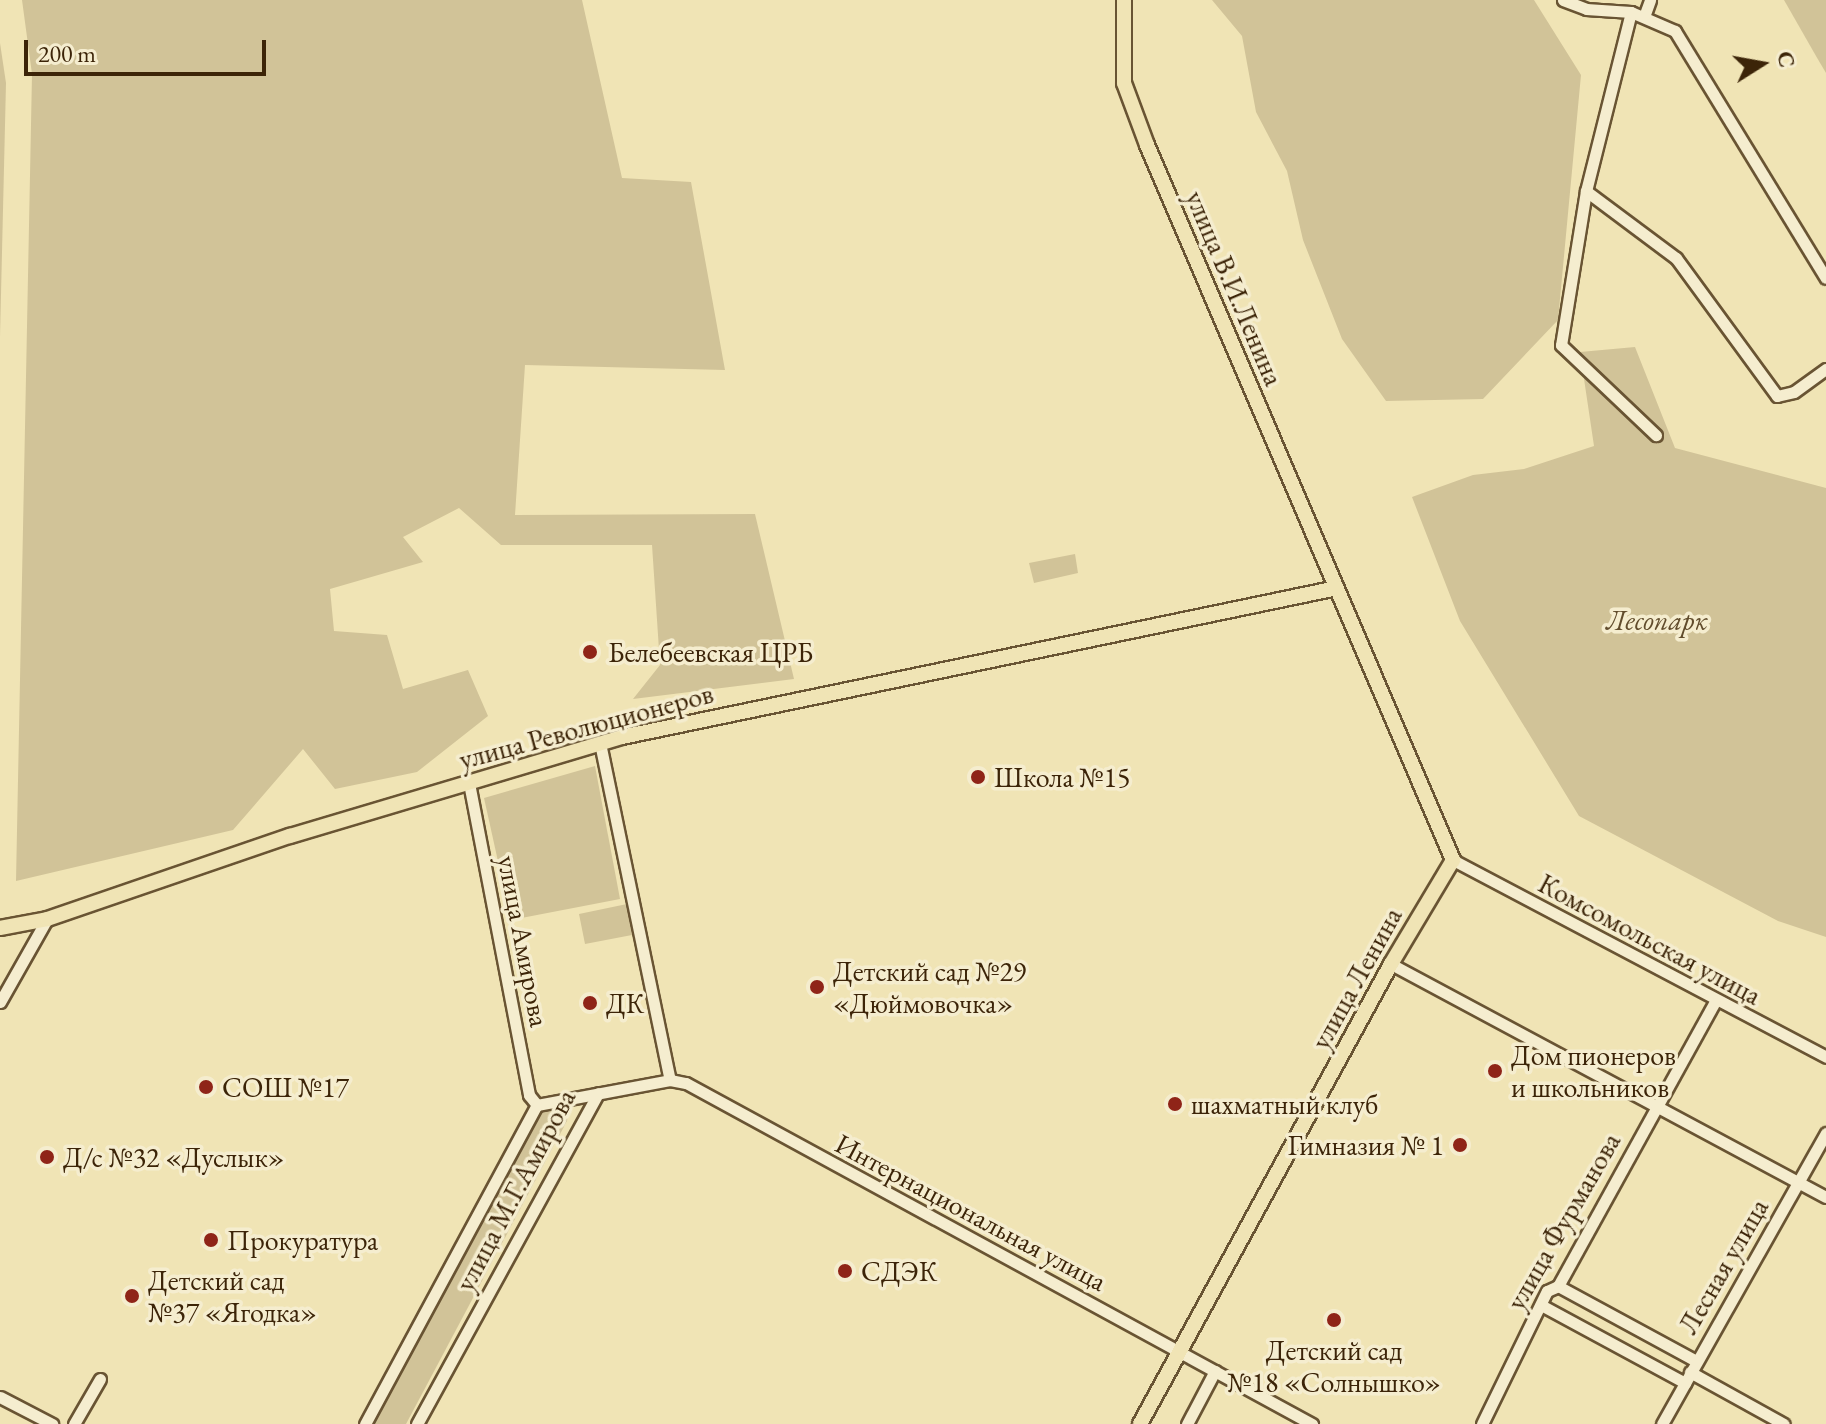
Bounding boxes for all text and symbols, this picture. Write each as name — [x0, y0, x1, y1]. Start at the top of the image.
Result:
scale bar — [28, 24, 270, 74]
north arrow — [1722, 24, 1802, 104]
text: 200 m — [38, 38, 96, 69]
text: С — [1770, 49, 1802, 70]
street label: улица В.И.Ленина — [1179, 185, 1291, 391]
park label: Лесопарк — [1606, 603, 1708, 637]
place label: Белебеевская ЦРБ — [608, 635, 813, 669]
marker: Белебеевская ЦРБ — [579, 641, 601, 663]
street label: улица Революционеров — [455, 676, 717, 776]
place label: Школа №15 — [994, 760, 1130, 794]
marker: Школа №15 — [969, 768, 987, 786]
street label: улица Амирова — [491, 852, 557, 1030]
street label: Комсомольская улица — [1533, 866, 1767, 1012]
street label: улица Ленина — [1303, 901, 1409, 1055]
place label: Детский сад №29 «Дюймовочка» — [833, 954, 1026, 1020]
marker: Детский сад №29 «Дюймовочка» — [808, 978, 826, 996]
place label: ДК — [606, 986, 644, 1020]
marker: ДК — [581, 994, 599, 1012]
place label: Дом пионеров и школьников — [1511, 1038, 1676, 1104]
marker: Дом пионеров и школьников — [1486, 1062, 1504, 1080]
place label: СОШ №17 — [222, 1070, 349, 1104]
marker: СОШ №17 — [197, 1078, 215, 1096]
street label: улица М.Г.Амирова — [448, 1083, 582, 1297]
place label: шахматный клуб — [1191, 1087, 1378, 1121]
marker: шахматный клуб — [1166, 1095, 1184, 1113]
street label: Интернациональная улица — [830, 1126, 1112, 1298]
street label: улица Фурманова — [1499, 1126, 1627, 1316]
place label: Гимназия № 1 — [1288, 1128, 1444, 1162]
marker: Гимназия № 1 — [1451, 1136, 1469, 1154]
place label: Д/с №32 «Дуслык» — [63, 1140, 284, 1174]
marker: Д/с №32 «Дуслык» — [38, 1148, 56, 1166]
street label: Лесная улица — [1671, 1192, 1775, 1340]
place label: Прокуратура — [227, 1223, 378, 1257]
marker: Прокуратура — [202, 1231, 220, 1249]
place label: СДЭК — [861, 1254, 937, 1288]
marker: СДЭК — [836, 1262, 854, 1280]
place label: Детский сад №37 «Ягодка» — [148, 1263, 317, 1329]
marker: Детский сад №37 «Ягодка» — [123, 1287, 141, 1305]
marker: Детский сад №18 «Солнышко» — [1325, 1311, 1343, 1329]
place label: Детский сад №18 «Солнышко» — [1227, 1333, 1441, 1399]

